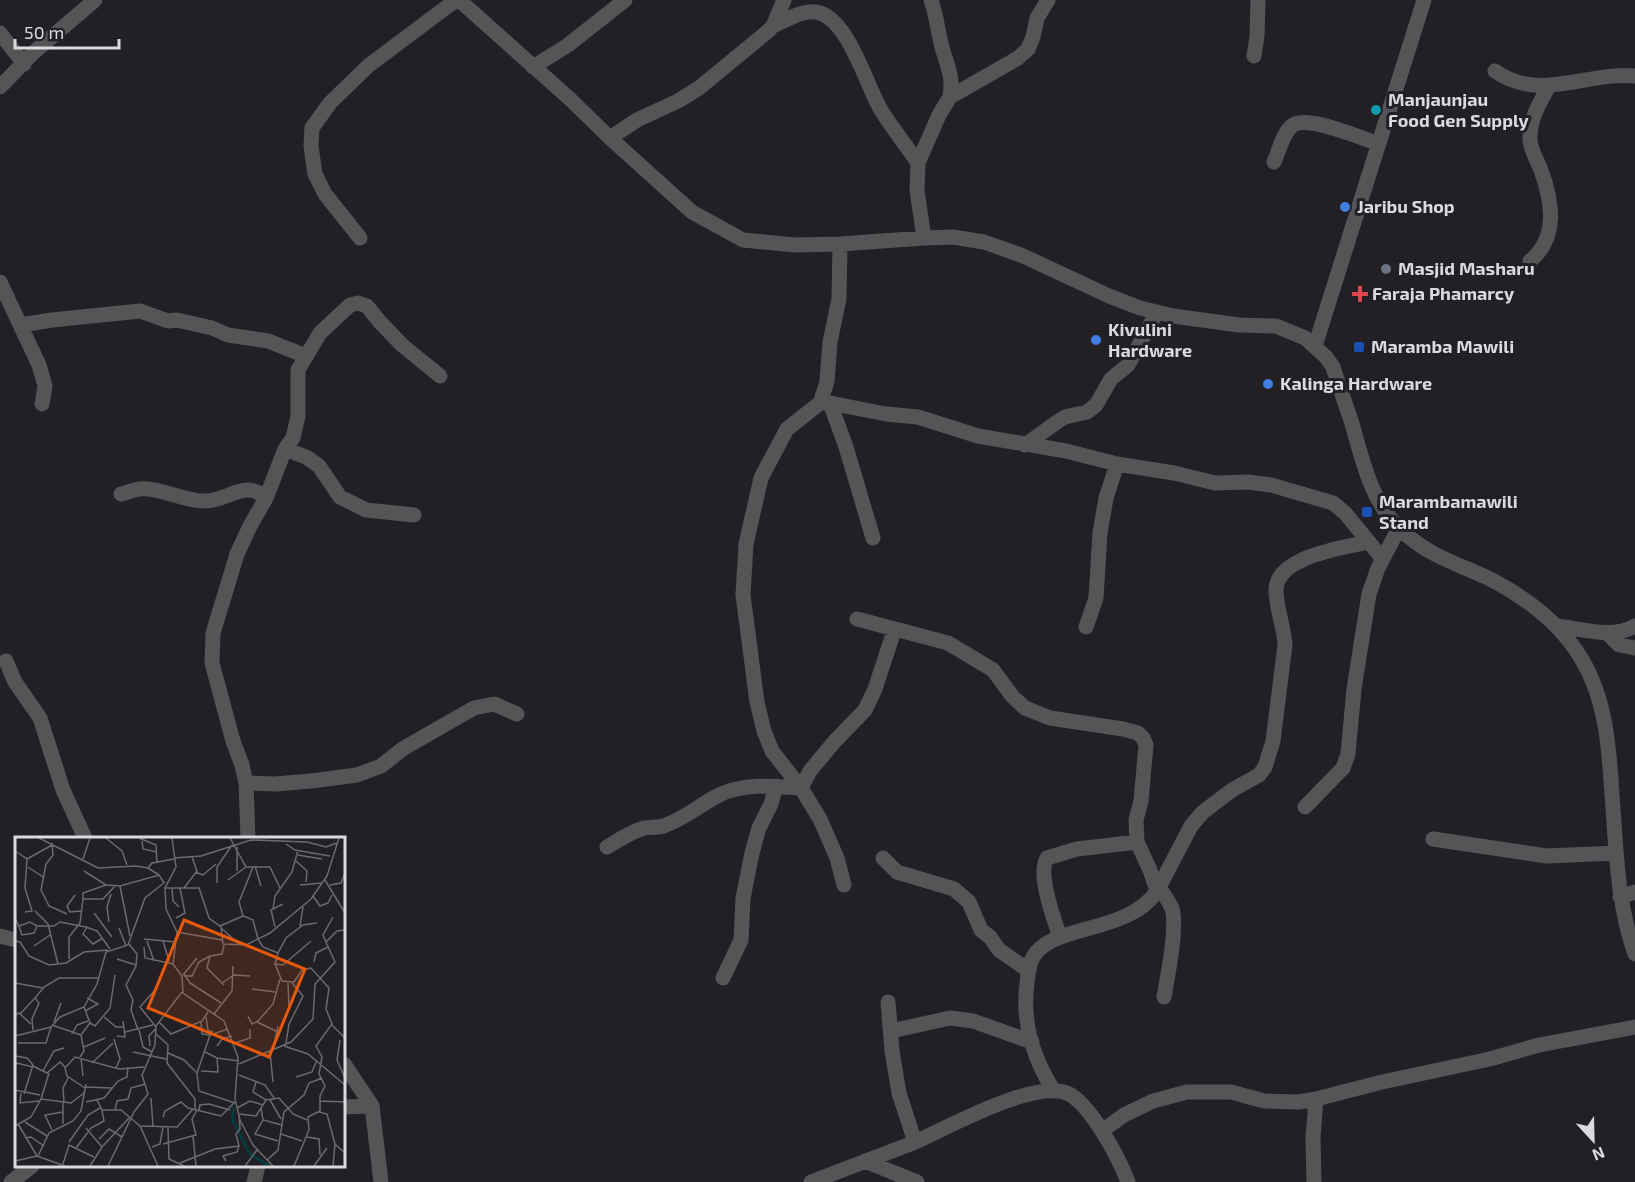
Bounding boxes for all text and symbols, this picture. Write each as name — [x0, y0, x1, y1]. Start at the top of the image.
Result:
scale bar — [15, 12, 118, 50]
text: 50 m — [24, 21, 64, 43]
place label: Manjaunjau Food Gen Supply — [1388, 88, 1529, 131]
marker: Manjaunjau Food Gen Supply — [1369, 103, 1383, 117]
place label: Jaribu Shop — [1357, 195, 1455, 217]
marker: Jaribu Shop — [1338, 200, 1352, 214]
place label: Masjid Masharu — [1398, 257, 1535, 279]
marker: Masjid Masharu — [1379, 262, 1393, 276]
place label: Faraja Phamarcy — [1372, 282, 1515, 304]
marker: Faraja Phamarcy — [1353, 287, 1367, 301]
place label: Kivulini Hardware — [1108, 318, 1192, 361]
marker: Kivulini Hardware — [1089, 333, 1103, 347]
place label: Maramba Mawili — [1371, 335, 1514, 357]
marker: Maramba Mawili — [1352, 340, 1366, 354]
place label: Kalinga Hardware — [1280, 372, 1432, 394]
marker: Kalinga Hardware — [1261, 377, 1275, 391]
place label: Marambamawili Stand — [1379, 490, 1518, 533]
marker: Marambamawili Stand — [1360, 505, 1374, 519]
inset map — [15, 837, 345, 1167]
north arrow — [1563, 1110, 1623, 1170]
text: N — [1590, 1143, 1608, 1165]

